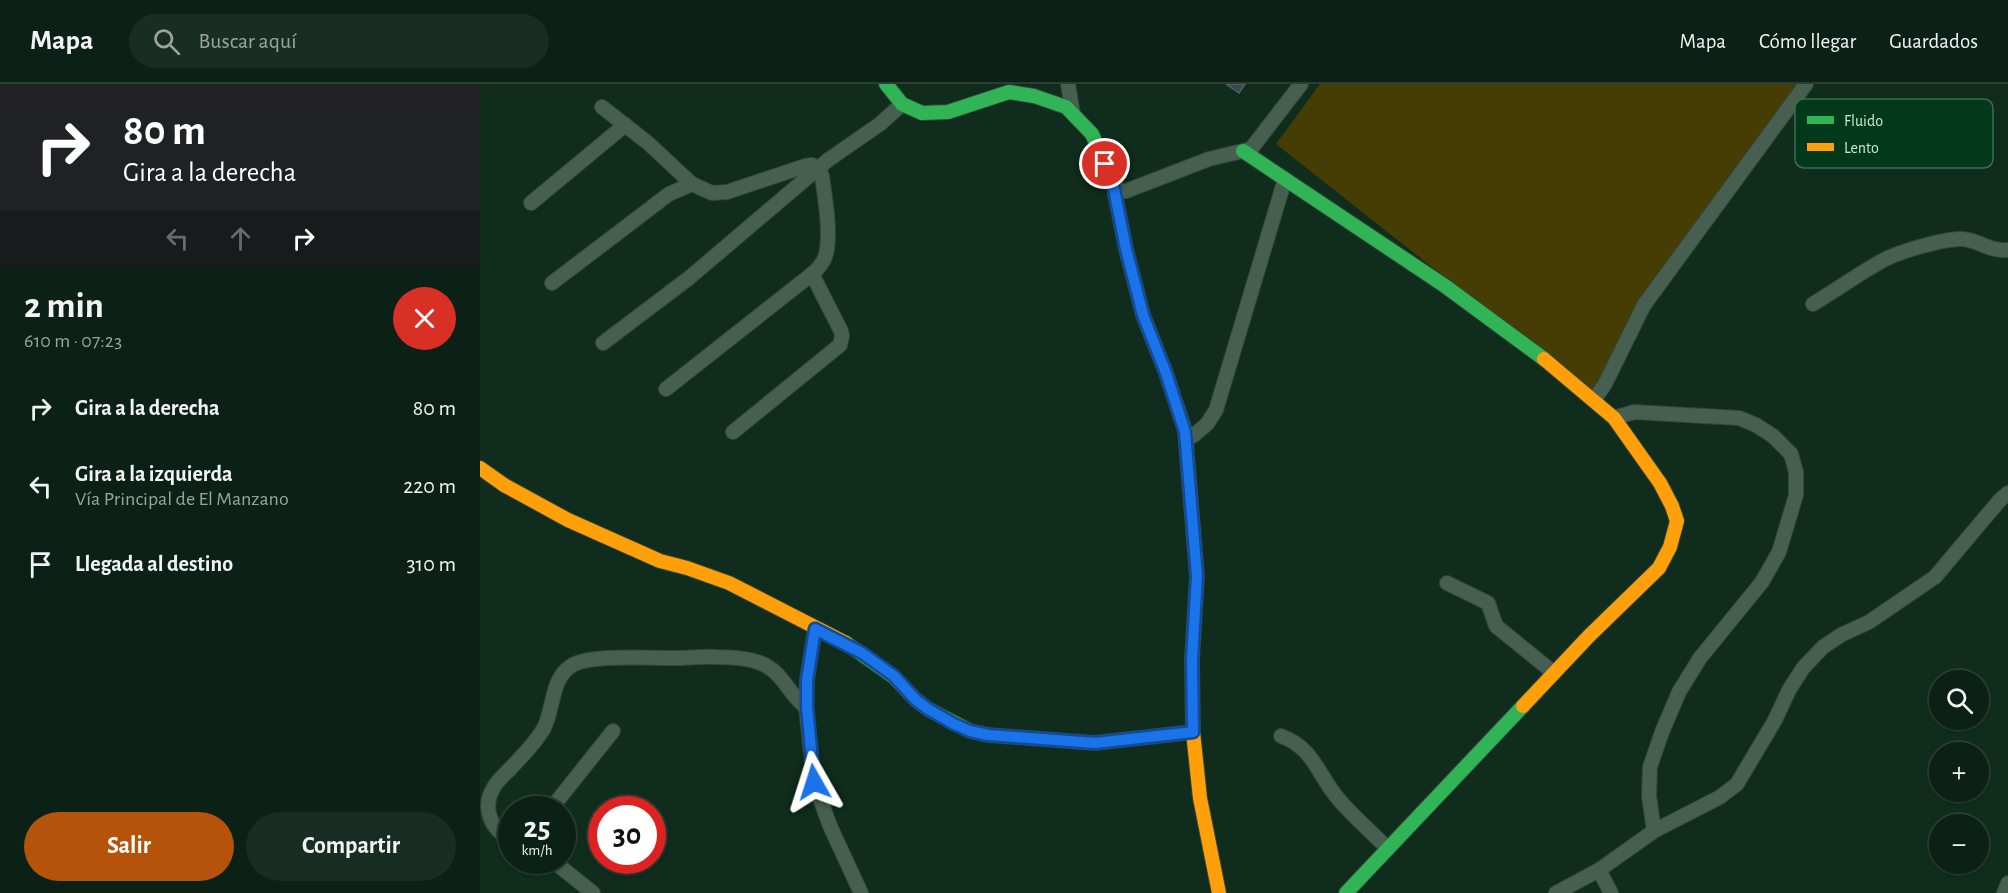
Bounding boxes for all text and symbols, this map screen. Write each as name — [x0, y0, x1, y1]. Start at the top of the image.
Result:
search box — [129, 14, 549, 68]
icon: search — [150, 25, 183, 58]
text: Mapa — [30, 27, 93, 55]
text: Buscar aquí — [198, 30, 297, 52]
text: Mapa — [1680, 31, 1726, 52]
text: Cómo llegar — [1759, 31, 1856, 52]
text: Guardados — [1889, 31, 1978, 52]
legend — [1795, 99, 1993, 168]
icon: right — [24, 108, 102, 186]
text: 80 m — [123, 110, 206, 152]
text: Fluido — [1844, 113, 1883, 129]
pin — [1079, 138, 1130, 189]
text: Lento — [1844, 140, 1879, 156]
icon: arrive — [1088, 147, 1121, 180]
text: Gira a la derecha — [123, 159, 296, 186]
icon: left — [161, 222, 194, 255]
icon: ahead — [224, 222, 257, 255]
icon: right — [287, 222, 320, 255]
button: close — [393, 287, 456, 350]
text: 2 min — [24, 288, 104, 324]
text: 610 m · 07:23 — [24, 331, 122, 351]
icon: right — [24, 392, 57, 425]
text: Gira a la derecha — [75, 397, 220, 419]
text: 80 m — [413, 397, 456, 419]
text: Gira a la izquierda — [75, 463, 233, 485]
icon: left — [24, 470, 57, 503]
text: 220 m — [403, 475, 456, 497]
text: Vía Principal de El Manzano — [75, 489, 289, 509]
icon: arrive — [24, 548, 57, 581]
text: Llegada al destino — [75, 553, 233, 575]
text: 310 m — [407, 553, 456, 575]
map controls — [1929, 670, 1989, 874]
button: search — [1929, 670, 1989, 730]
button: + — [1929, 742, 1989, 802]
position arrow — [782, 750, 846, 814]
speed limit sign: 30 — [588, 796, 666, 874]
button: Salir — [24, 812, 234, 881]
button: Compartir — [246, 812, 456, 881]
text: 25 — [523, 813, 551, 843]
button: − — [1929, 814, 1989, 874]
text: km/h — [522, 843, 552, 858]

